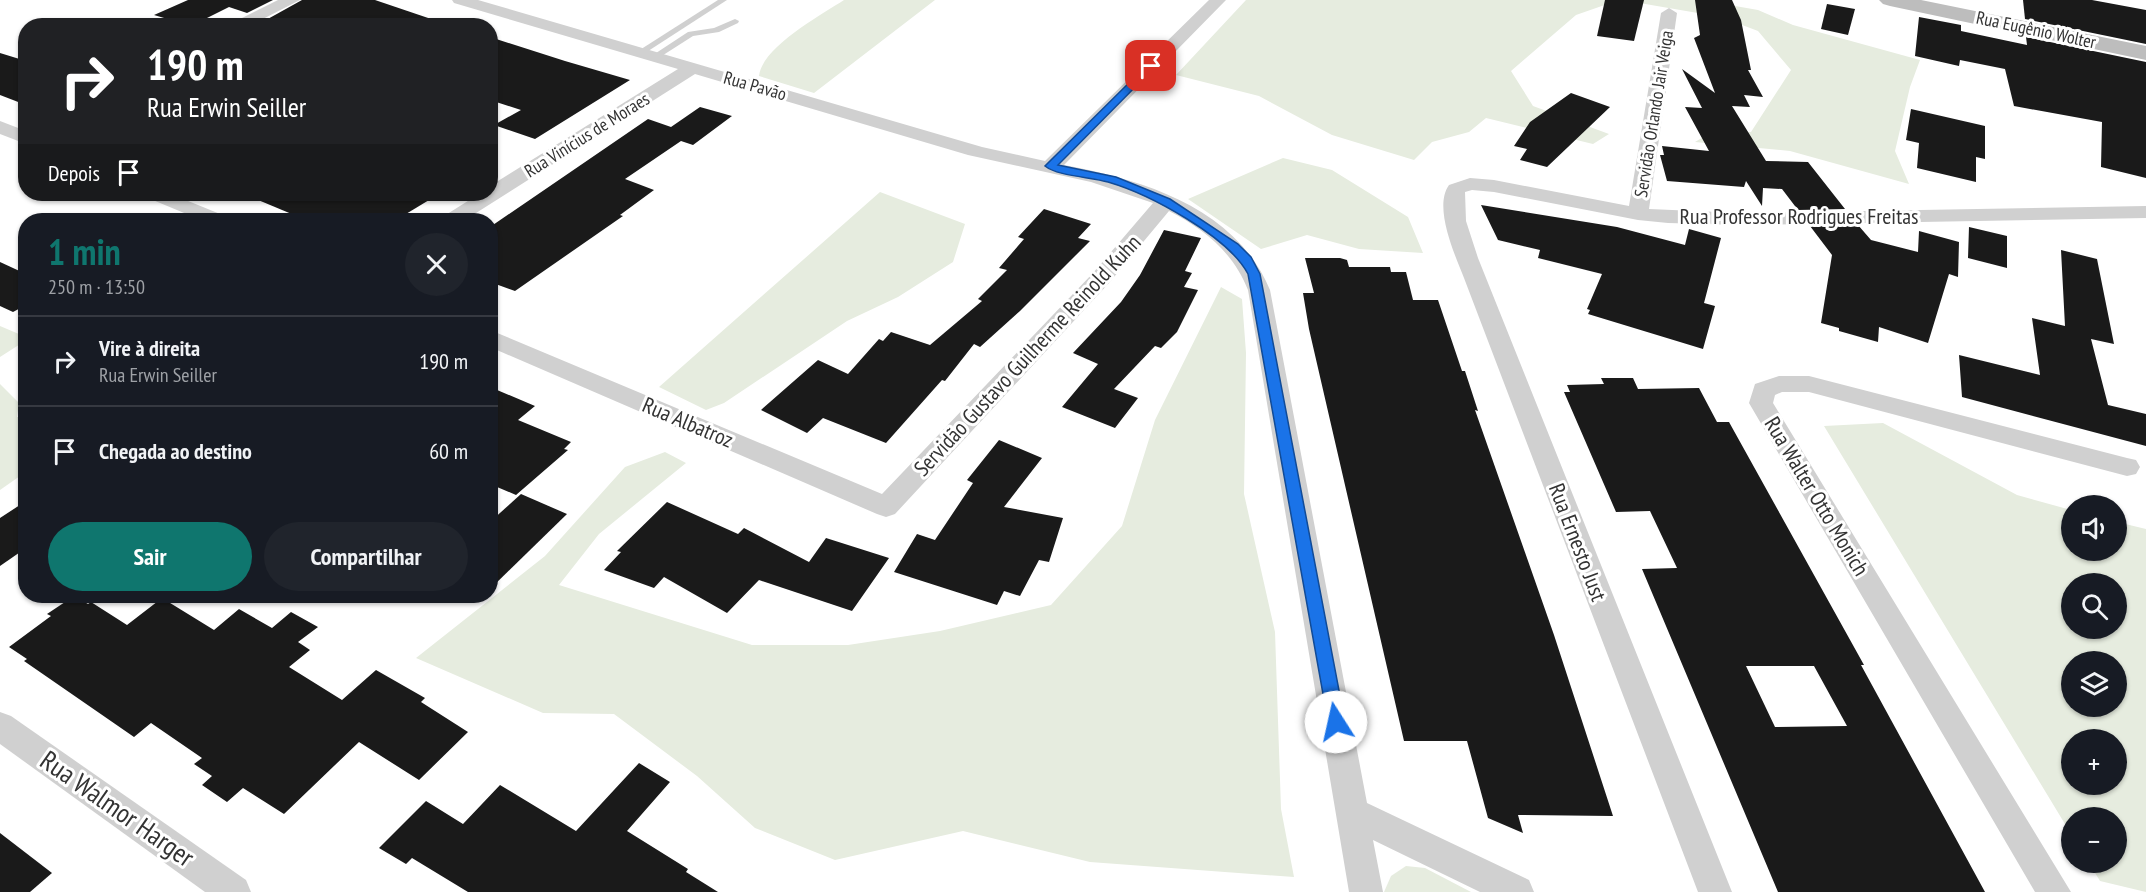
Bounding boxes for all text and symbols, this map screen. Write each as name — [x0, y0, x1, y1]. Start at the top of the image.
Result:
street label: Rua Eugênio Wolter — [1974, 6, 2098, 53]
street label: Servidão Orlando Jair Veiga — [1629, 29, 1678, 199]
text: 190 m — [147, 37, 244, 92]
pin — [1125, 40, 1176, 91]
icon: right — [48, 42, 126, 120]
icon: arrive — [1134, 49, 1167, 82]
street label: Rua Pavão — [721, 66, 789, 105]
street label: Rua Vinícius de Moraes — [520, 87, 653, 182]
text: Rua Erwin Seiller — [147, 90, 306, 124]
icon: arrive — [112, 156, 145, 189]
text: Depois — [48, 159, 100, 187]
street label: Rua Professor Rodrigues Freitas — [1680, 202, 1918, 230]
text: 1 min — [48, 228, 121, 275]
street label: Servidão Gustavo Guilherme Reinold Kuhn — [908, 228, 1146, 482]
button: close — [405, 233, 468, 296]
text: 250 m · 13:50 — [48, 274, 145, 300]
text: Vire à direita — [99, 334, 200, 362]
icon: right — [48, 345, 81, 378]
text: 190 m — [419, 347, 468, 375]
text: Rua Erwin Seiller — [99, 362, 217, 388]
street label: Rua Albatroz — [638, 390, 738, 454]
street label: Rua Walter Otto Monich — [1759, 411, 1875, 581]
icon: arrive — [48, 435, 81, 468]
text: Chegada ao destino — [99, 437, 252, 465]
text: 60 m — [429, 437, 468, 465]
street label: Rua Ernesto Just — [1543, 479, 1613, 605]
map controls — [2061, 495, 2127, 873]
button: sound — [2061, 495, 2127, 561]
button: Sair — [48, 522, 252, 591]
button: Compartilhar — [264, 522, 468, 591]
button: search — [2061, 573, 2127, 639]
button: layers — [2061, 651, 2127, 717]
position arrow — [1304, 690, 1368, 754]
button: + — [2061, 729, 2127, 795]
street label: Rua Walmor Harger — [34, 743, 202, 874]
button: − — [2061, 807, 2127, 873]

